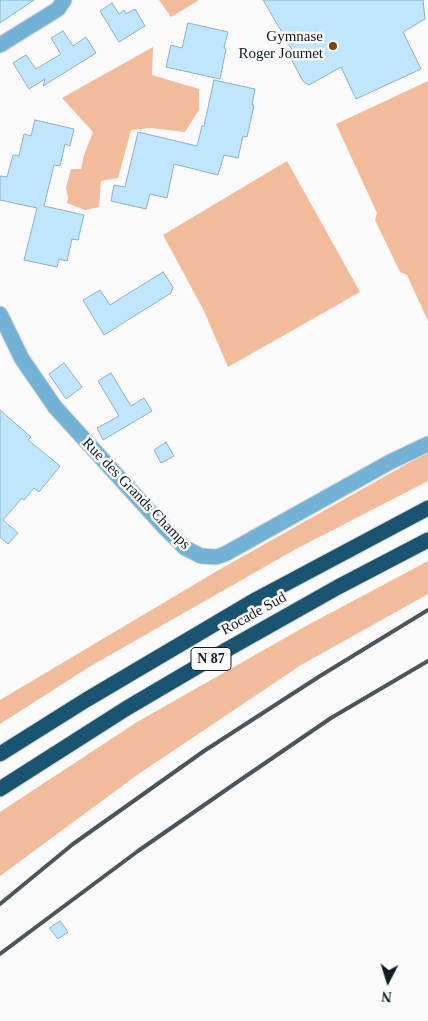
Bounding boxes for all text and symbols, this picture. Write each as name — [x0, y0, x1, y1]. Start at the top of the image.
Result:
place label: Gymnase Roger Journet — [238, 28, 323, 63]
marker: Gymnase Roger Journet — [327, 40, 339, 52]
street label: Rue des Grands Champs — [78, 435, 194, 553]
street label: Rocade Sud — [218, 589, 290, 639]
road number: N 87 — [191, 648, 231, 671]
north arrow — [363, 956, 413, 1006]
text: N — [381, 989, 392, 1004]

